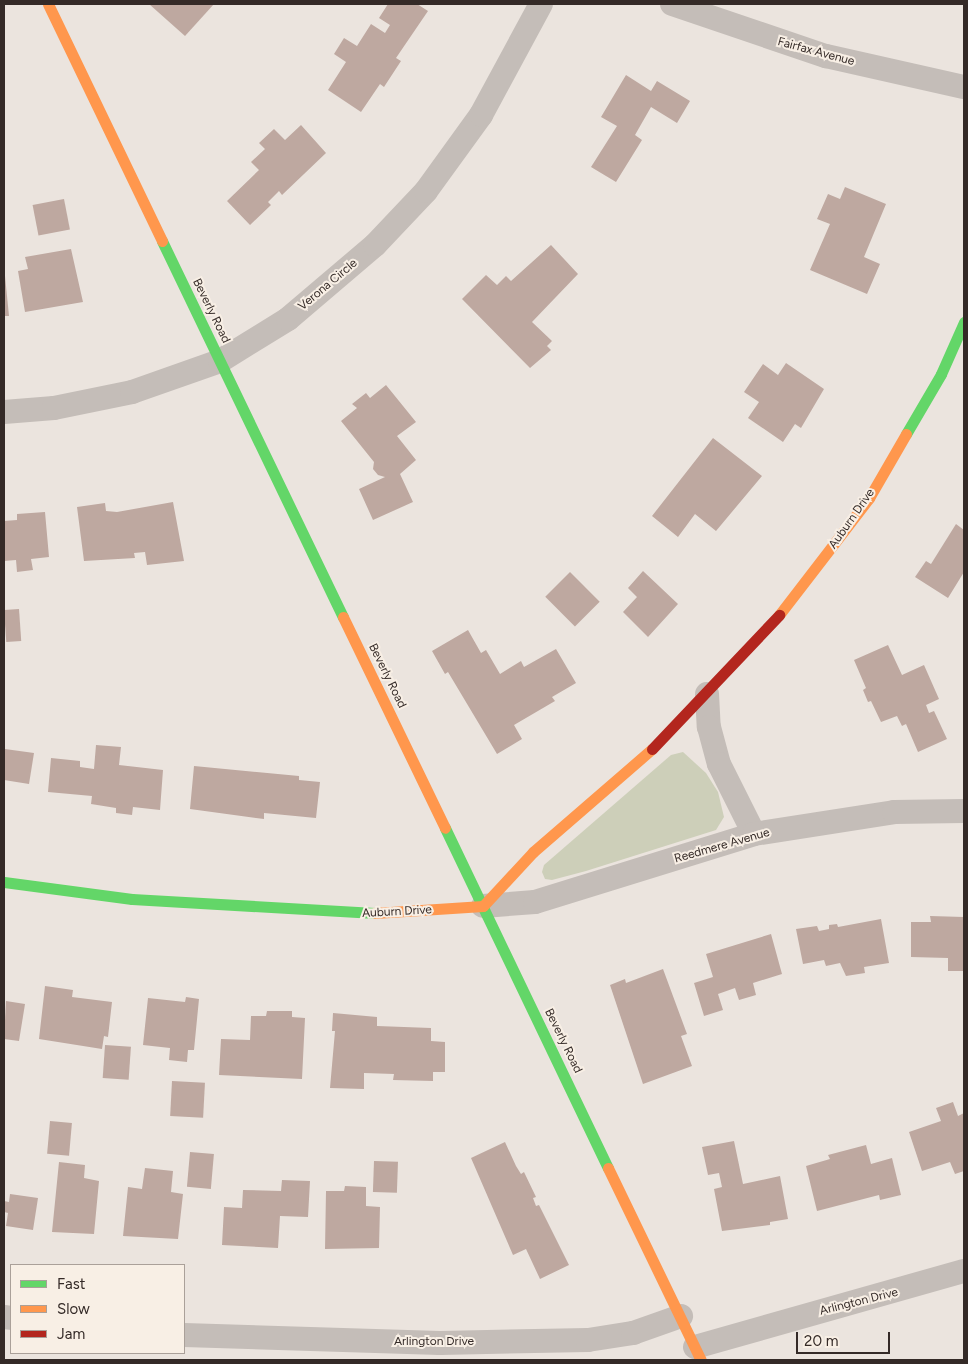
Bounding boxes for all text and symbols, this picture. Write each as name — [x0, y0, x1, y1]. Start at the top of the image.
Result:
street label: Fairfax Avenue — [776, 35, 856, 69]
street label: Verona Circle — [296, 256, 360, 314]
street label: Beverly Road — [189, 276, 233, 346]
street label: Auburn Drive — [826, 486, 878, 552]
street label: Beverly Road — [365, 641, 409, 711]
street label: Reedmere Avenue — [673, 825, 771, 867]
street label: Auburn Drive — [362, 903, 432, 921]
street label: Beverly Road — [541, 1006, 585, 1076]
legend — [10, 1264, 185, 1354]
text: Fast — [57, 1275, 85, 1293]
street label: Arlington Drive — [818, 1285, 900, 1319]
text: Slow — [57, 1300, 90, 1318]
scale bar — [798, 1322, 892, 1354]
text: Jam — [57, 1325, 85, 1343]
text: 20 m — [804, 1332, 838, 1350]
street label: Arlington Drive — [394, 1335, 474, 1349]

